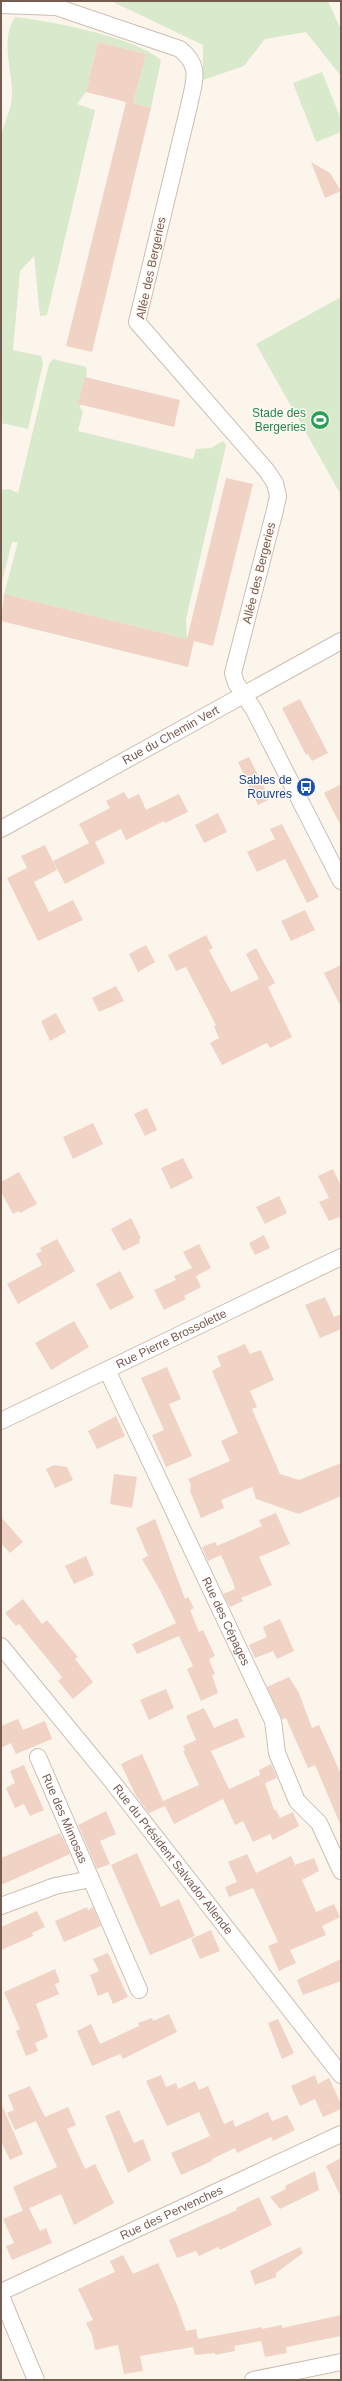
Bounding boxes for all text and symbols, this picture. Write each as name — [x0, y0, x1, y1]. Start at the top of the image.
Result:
street label: Allée des Bergeries — [133, 216, 169, 320]
place label: Stade des Bergeries — [252, 406, 306, 434]
sports icon: Stade des Bergeries — [309, 409, 331, 431]
street label: Allée des Bergeries — [240, 521, 278, 625]
street label: Rue du Chemin Vert — [120, 702, 222, 767]
place label: Sables de Rouvres — [239, 773, 292, 801]
bus stop icon: Sables de Rouvres — [295, 776, 317, 798]
street label: Rue Pierre Brossolette — [114, 1306, 229, 1371]
street label: Rue des Cépages — [199, 1575, 253, 1668]
street label: Rue des Mimosas — [39, 1772, 90, 1865]
street label: Rue du Président Salvador Allende — [110, 1782, 236, 1937]
street label: Rue des Pervenches — [118, 2183, 225, 2243]

